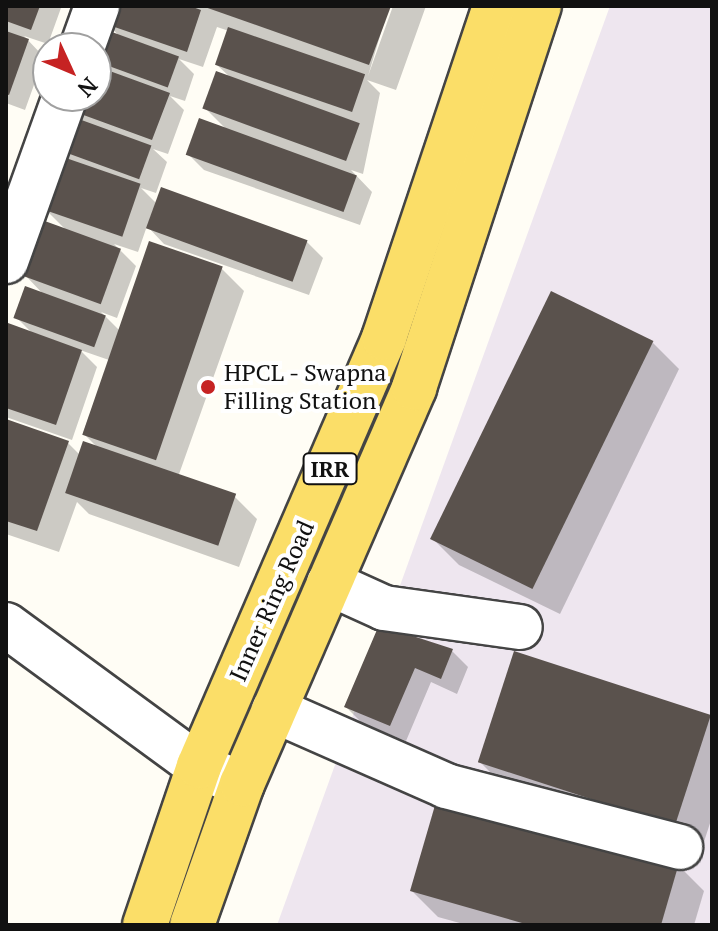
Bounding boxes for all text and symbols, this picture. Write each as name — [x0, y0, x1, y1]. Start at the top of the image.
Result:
north arrow — [32, 32, 112, 112]
text: N — [72, 72, 104, 104]
place label: HPCL - Swapna Filling Station — [224, 359, 388, 415]
marker: HPCL - Swapna Filling Station — [199, 378, 217, 396]
road number: IRR — [302, 451, 358, 487]
street label: Inner Ring Road — [224, 516, 320, 686]

